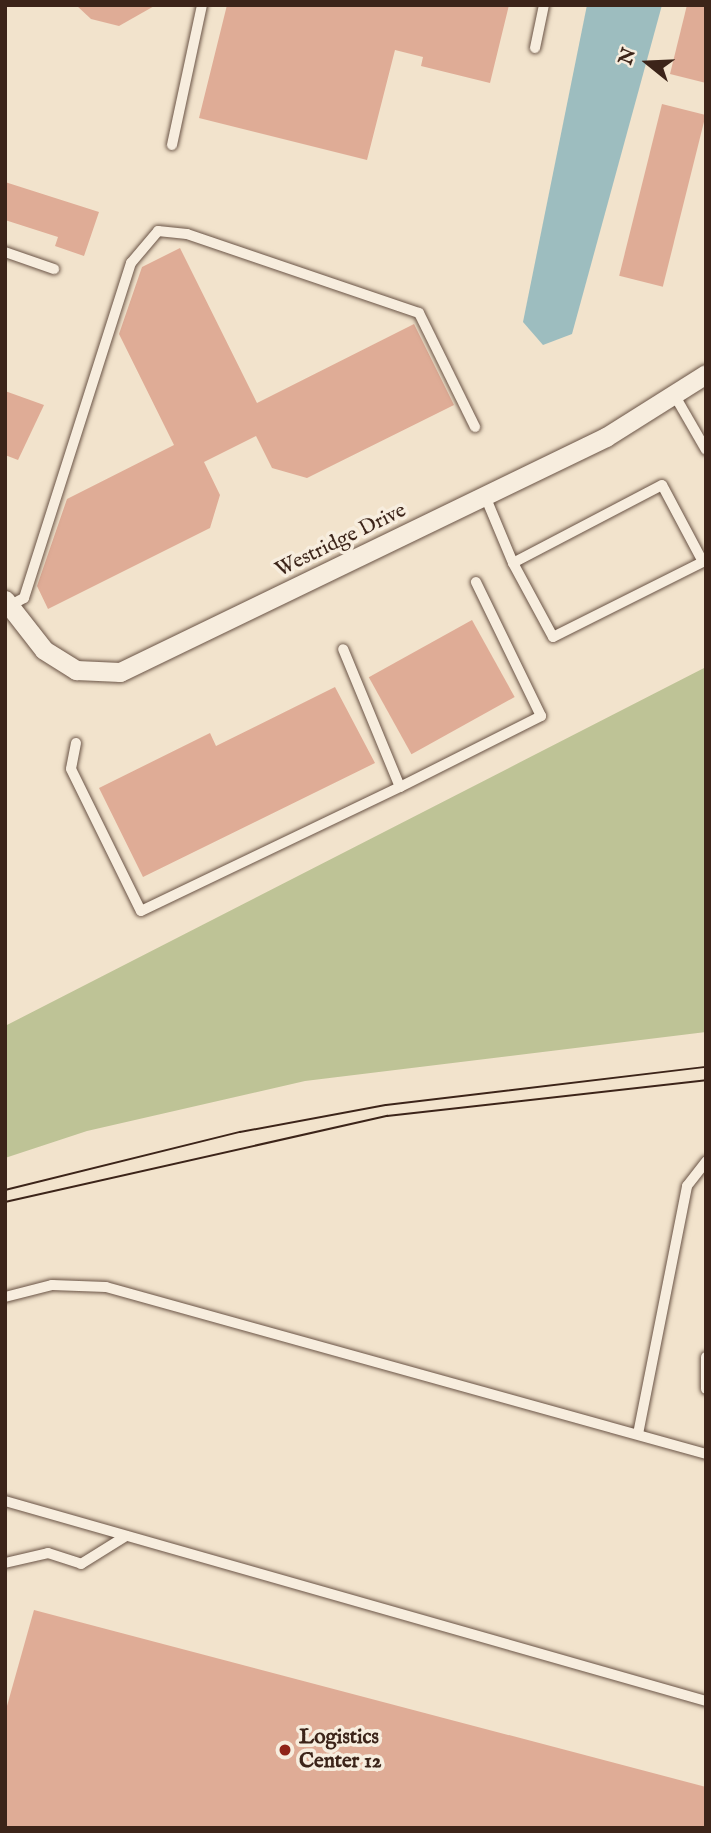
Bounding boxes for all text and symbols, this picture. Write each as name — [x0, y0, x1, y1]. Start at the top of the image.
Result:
north arrow — [613, 28, 683, 98]
text: N — [614, 45, 642, 68]
street label: Westridge Drive — [272, 499, 410, 583]
place label: Logistics Center 12 — [299, 1725, 382, 1775]
marker: Logistics Center 12 — [277, 1742, 293, 1758]

